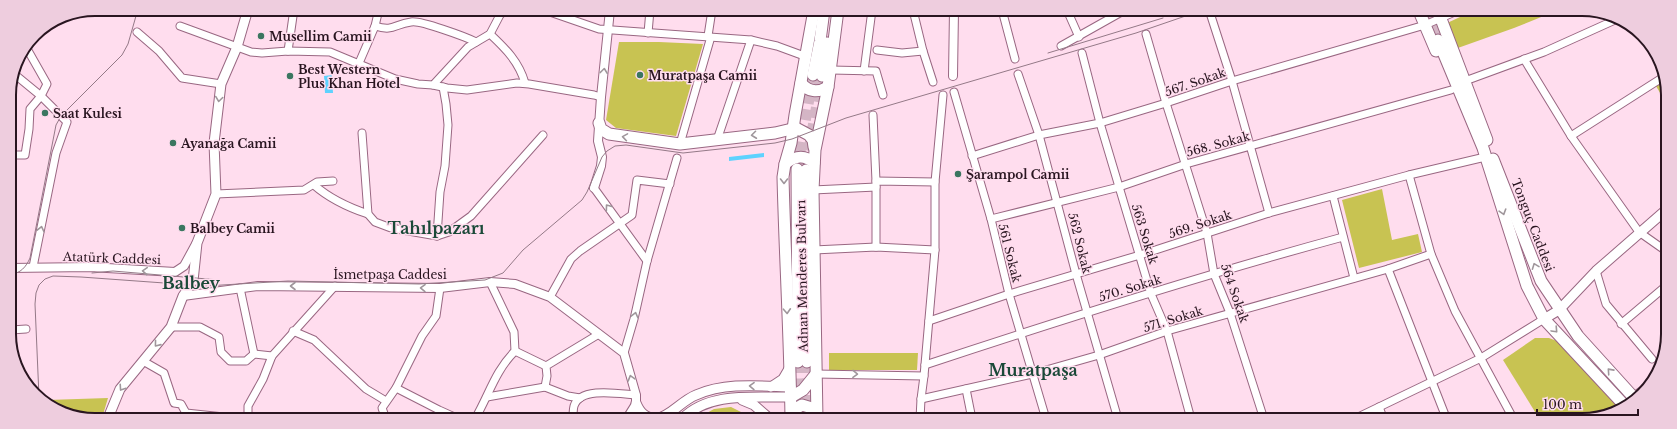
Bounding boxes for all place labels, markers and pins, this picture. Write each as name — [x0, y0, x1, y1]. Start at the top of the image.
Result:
place label: Musellim Camii — [269, 29, 372, 44]
marker: Musellim Camii — [256, 31, 266, 41]
place label: Best Western Plus Khan Hotel — [298, 62, 401, 91]
place label: Muratpaşa Camii — [648, 68, 758, 83]
marker: Muratpaşa Camii — [635, 70, 645, 80]
marker: Best Western Plus Khan Hotel — [285, 71, 295, 81]
place label: Saat Kulesi — [53, 106, 123, 121]
marker: Saat Kulesi — [40, 108, 50, 118]
place label: Ayanağa Camii — [180, 136, 277, 151]
marker: Ayanağa Camii — [168, 138, 178, 148]
place label: Şarampol Camii — [966, 167, 1070, 182]
marker: Şarampol Camii — [953, 169, 963, 179]
place label: Balbey Camii — [190, 221, 276, 236]
marker: Balbey Camii — [177, 223, 187, 233]

